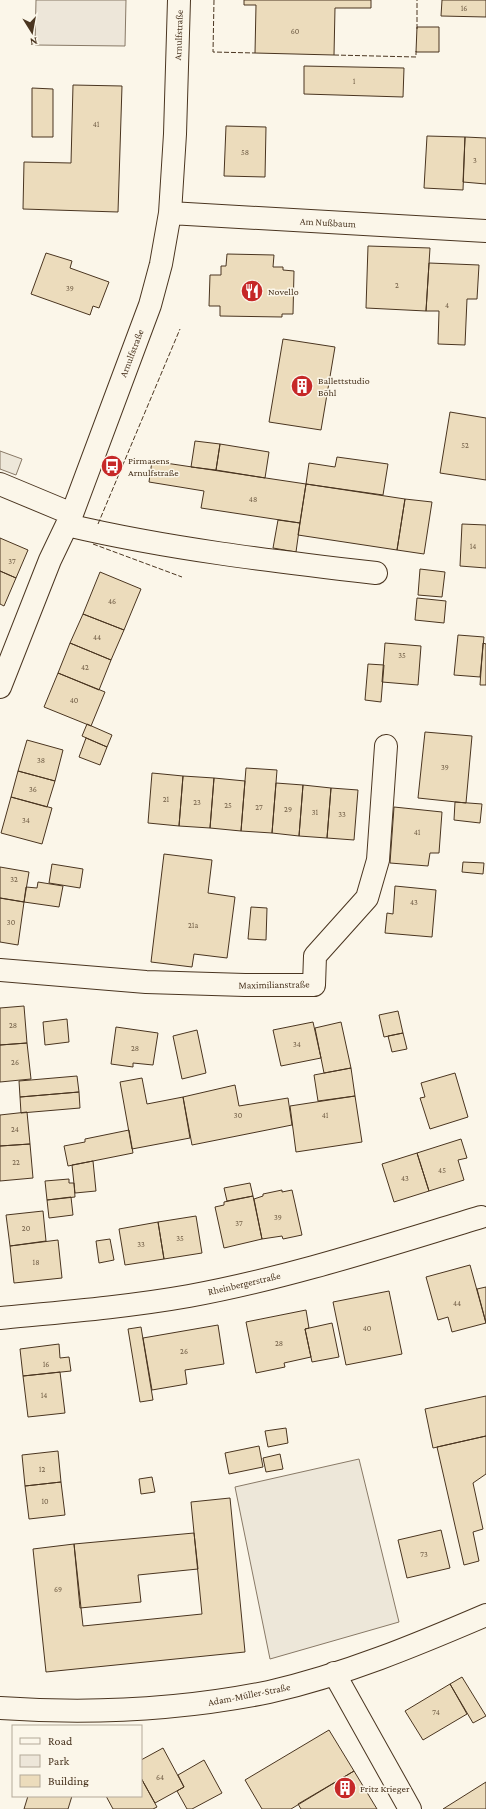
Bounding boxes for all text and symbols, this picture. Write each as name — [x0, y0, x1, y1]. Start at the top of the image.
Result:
house number: 16 — [461, 4, 467, 13]
street label: Arnulfstraße — [172, 9, 185, 61]
north arrow — [12, 12, 52, 52]
house number: 60 — [291, 27, 300, 36]
text: N — [29, 35, 39, 49]
house number: 1 — [353, 77, 356, 86]
house number: 41 — [93, 120, 100, 129]
house number: 58 — [241, 148, 249, 157]
house number: 3 — [473, 156, 477, 165]
street label: Am Nußbaum — [300, 216, 356, 229]
restaurant icon: Novello — [239, 278, 265, 304]
house number: 2 — [395, 281, 399, 290]
house number: 39 — [66, 284, 74, 293]
place label: Novello — [268, 286, 299, 297]
house number: 4 — [445, 301, 449, 310]
street label: Arnulfstraße — [117, 327, 146, 379]
building icon: Ballettstudio Böhl — [289, 373, 315, 399]
place label: Ballettstudio Böhl — [318, 375, 370, 398]
house number: 52 — [461, 441, 469, 450]
bus stop icon: Pirmasens Arnulfstraße — [99, 453, 125, 479]
place label: Pirmasens Arnulfstraße — [128, 455, 179, 478]
house number: 48 — [249, 495, 257, 504]
house number: 14 — [470, 542, 476, 551]
house number: 37 — [8, 557, 16, 566]
house number: 46 — [108, 597, 116, 606]
house number: 44 — [93, 633, 101, 642]
house number: 35 — [398, 651, 406, 660]
house number: 42 — [81, 663, 89, 672]
house number: 40 — [70, 696, 79, 705]
house number: 38 — [37, 756, 45, 765]
house number: 39 — [441, 763, 449, 772]
house number: 36 — [29, 785, 37, 794]
house number: 21 — [163, 795, 170, 804]
house number: 23 — [193, 798, 201, 807]
house number: 25 — [224, 801, 232, 810]
house number: 27 — [255, 803, 263, 812]
house number: 29 — [284, 805, 292, 814]
house number: 31 — [312, 808, 319, 817]
house number: 33 — [338, 810, 346, 819]
house number: 34 — [22, 816, 30, 825]
house number: 41 — [414, 828, 421, 837]
house number: 32 — [10, 875, 18, 884]
house number: 43 — [410, 898, 418, 907]
house number: 30 — [7, 918, 16, 927]
house number: 21a — [188, 921, 198, 930]
street label: Maximilianstraße — [238, 978, 310, 991]
house number: 28 — [9, 1021, 17, 1030]
house number: 34 — [293, 1040, 301, 1049]
house number: 28 — [131, 1044, 139, 1053]
house number: 26 — [11, 1058, 19, 1067]
house number: 30 — [234, 1111, 243, 1120]
house number: 41 — [322, 1111, 329, 1120]
house number: 24 — [11, 1125, 19, 1134]
house number: 22 — [12, 1158, 20, 1167]
house number: 45 — [438, 1166, 446, 1175]
house number: 43 — [401, 1174, 409, 1183]
house number: 39 — [274, 1213, 282, 1222]
house number: 37 — [235, 1219, 243, 1228]
house number: 20 — [22, 1224, 31, 1233]
house number: 35 — [176, 1234, 184, 1243]
house number: 33 — [137, 1240, 145, 1249]
house number: 18 — [33, 1258, 39, 1267]
street label: Rheinbergerstraße — [207, 1270, 282, 1297]
house number: 44 — [453, 1299, 461, 1308]
house number: 40 — [363, 1324, 372, 1333]
house number: 28 — [275, 1339, 283, 1348]
house number: 26 — [180, 1347, 188, 1356]
house number: 16 — [43, 1360, 49, 1369]
house number: 14 — [41, 1391, 47, 1400]
house number: 12 — [39, 1465, 45, 1474]
house number: 10 — [41, 1497, 49, 1506]
house number: 73 — [420, 1550, 428, 1559]
house number: 69 — [54, 1585, 62, 1594]
street label: Adam-Müller-Straße — [207, 1681, 292, 1708]
house number: 74 — [432, 1708, 440, 1717]
legend — [12, 1725, 142, 1797]
text: Road — [48, 1734, 73, 1748]
text: Park — [48, 1754, 70, 1768]
house number: 64 — [156, 1773, 164, 1782]
text: Building — [48, 1774, 89, 1788]
building icon: Fritz Krieger — [332, 1775, 358, 1801]
place label: Fritz Krieger — [360, 1783, 410, 1794]

